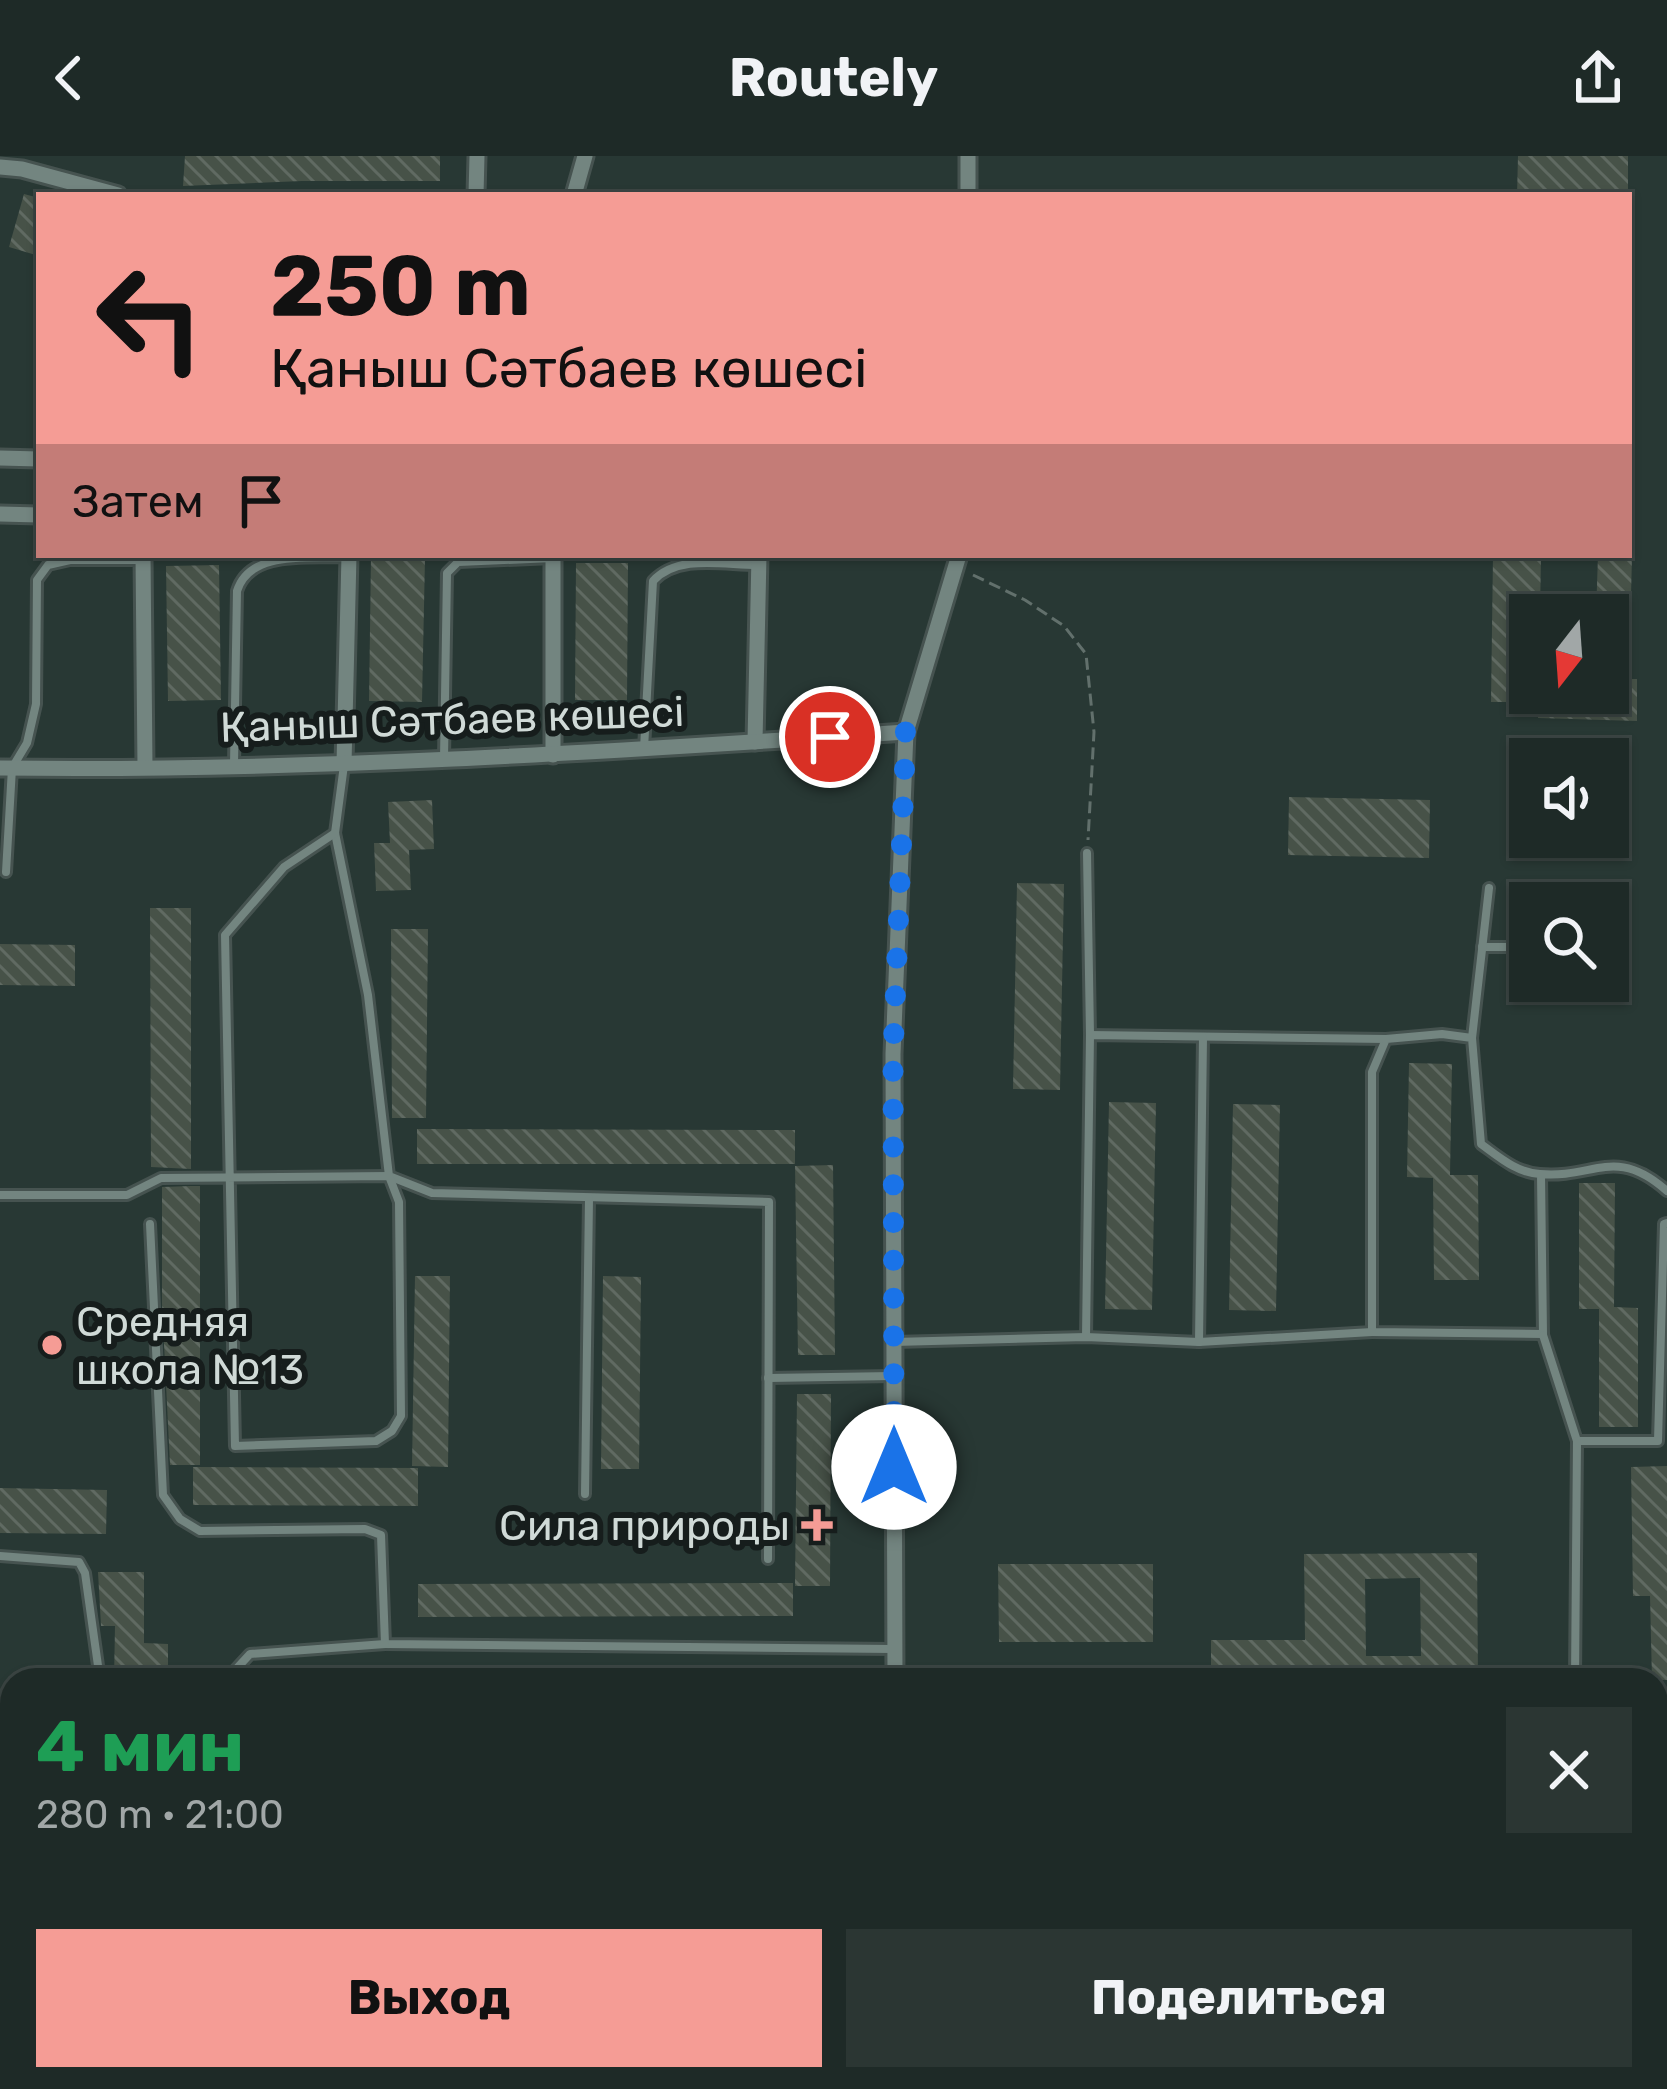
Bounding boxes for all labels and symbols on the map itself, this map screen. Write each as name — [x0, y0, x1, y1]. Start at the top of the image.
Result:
north arrow — [1509, 594, 1629, 714]
pin — [779, 686, 881, 788]
street label: Қаныш Сәтбаев көшесі — [219, 687, 685, 753]
place label: Средняя школа №13 — [76, 1297, 304, 1395]
marker: Средняя школа №13 — [39, 1332, 65, 1358]
position arrow — [831, 1404, 957, 1530]
place label: Сила природы — [499, 1501, 790, 1551]
marker: Сила природы — [801, 1509, 833, 1541]

